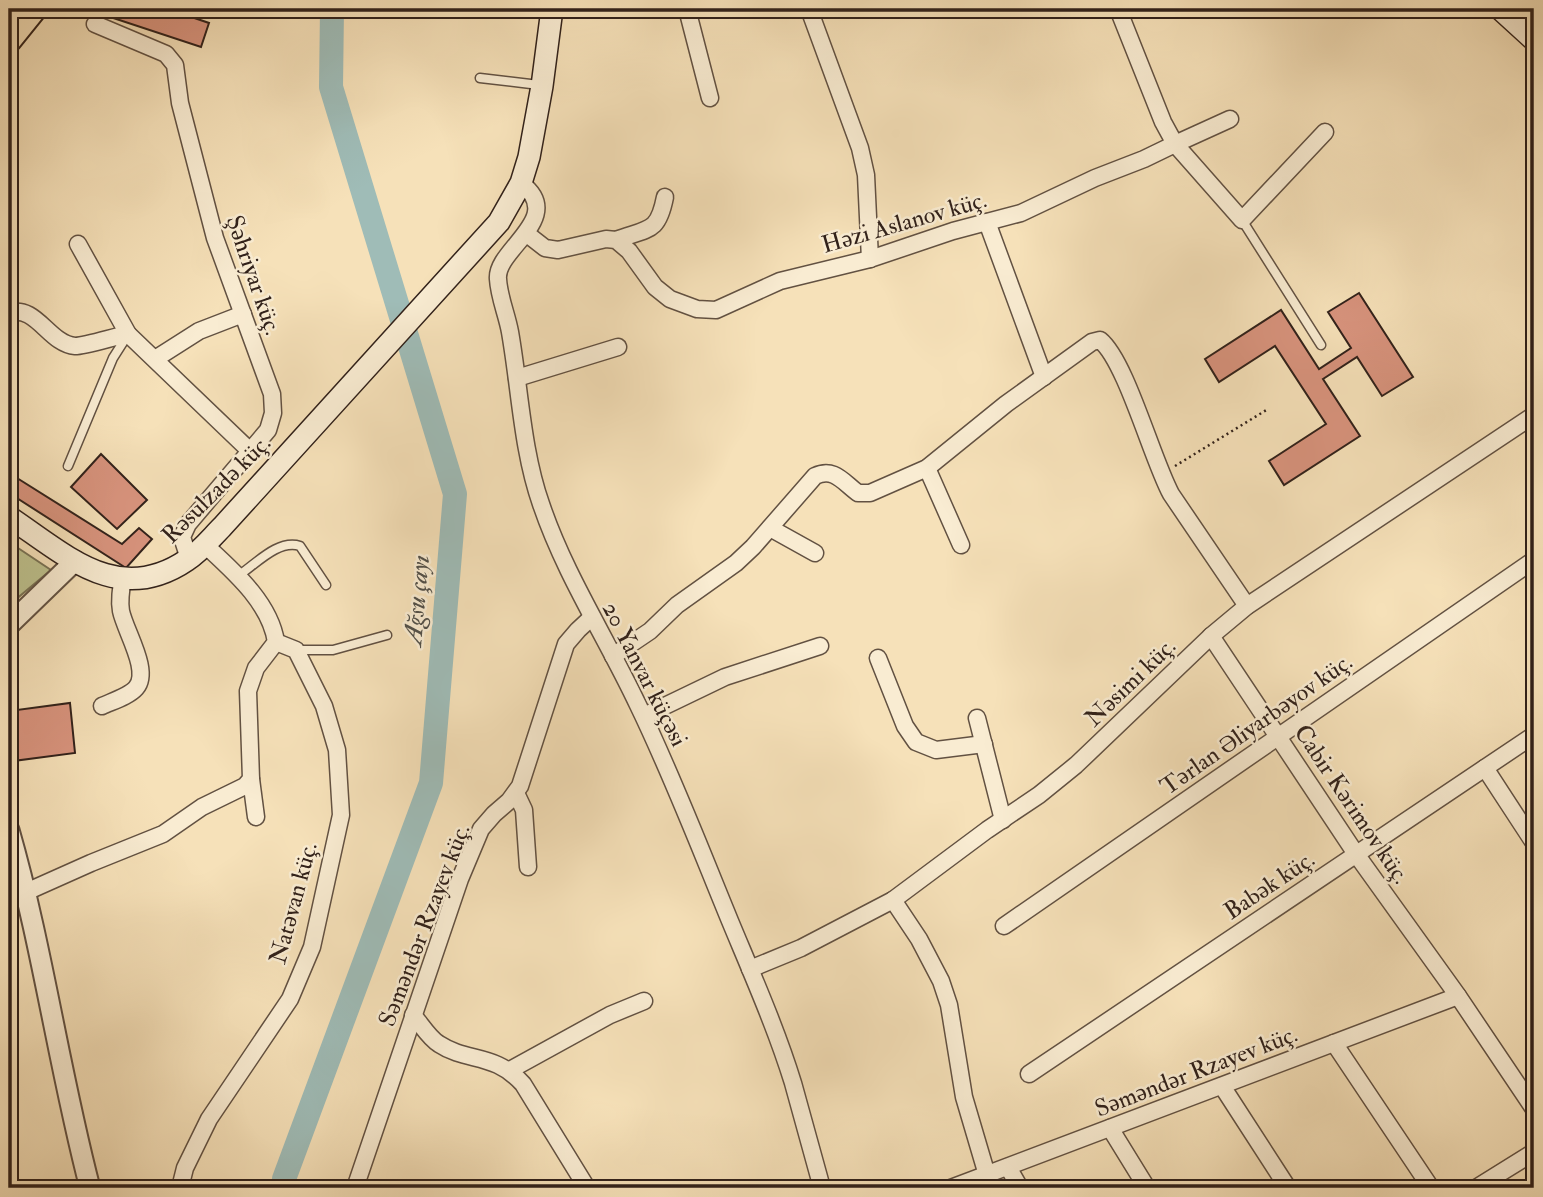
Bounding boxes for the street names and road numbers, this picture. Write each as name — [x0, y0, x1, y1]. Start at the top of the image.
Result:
street label: Həzi Aslanov küç. — [818, 184, 990, 261]
street label: Şəhriyar küç. — [219, 211, 288, 339]
street label: Rəsulzadə küç. — [155, 428, 277, 550]
street label: 20 Yanvar küçəsi — [595, 597, 694, 752]
street label: Nəsimi küç. — [1078, 631, 1182, 733]
street label: Tərlan Əliyarbəyov küç. — [1154, 646, 1358, 802]
street label: Cabir Kərimov küç. — [1287, 719, 1416, 890]
street label: Səməndər Rzayev küç. — [372, 820, 477, 1031]
street label: Natəvan küç. — [262, 839, 325, 967]
street label: Babək küç. — [1218, 844, 1321, 927]
street label: Səməndər Rzayev küç. — [1091, 1019, 1302, 1124]

